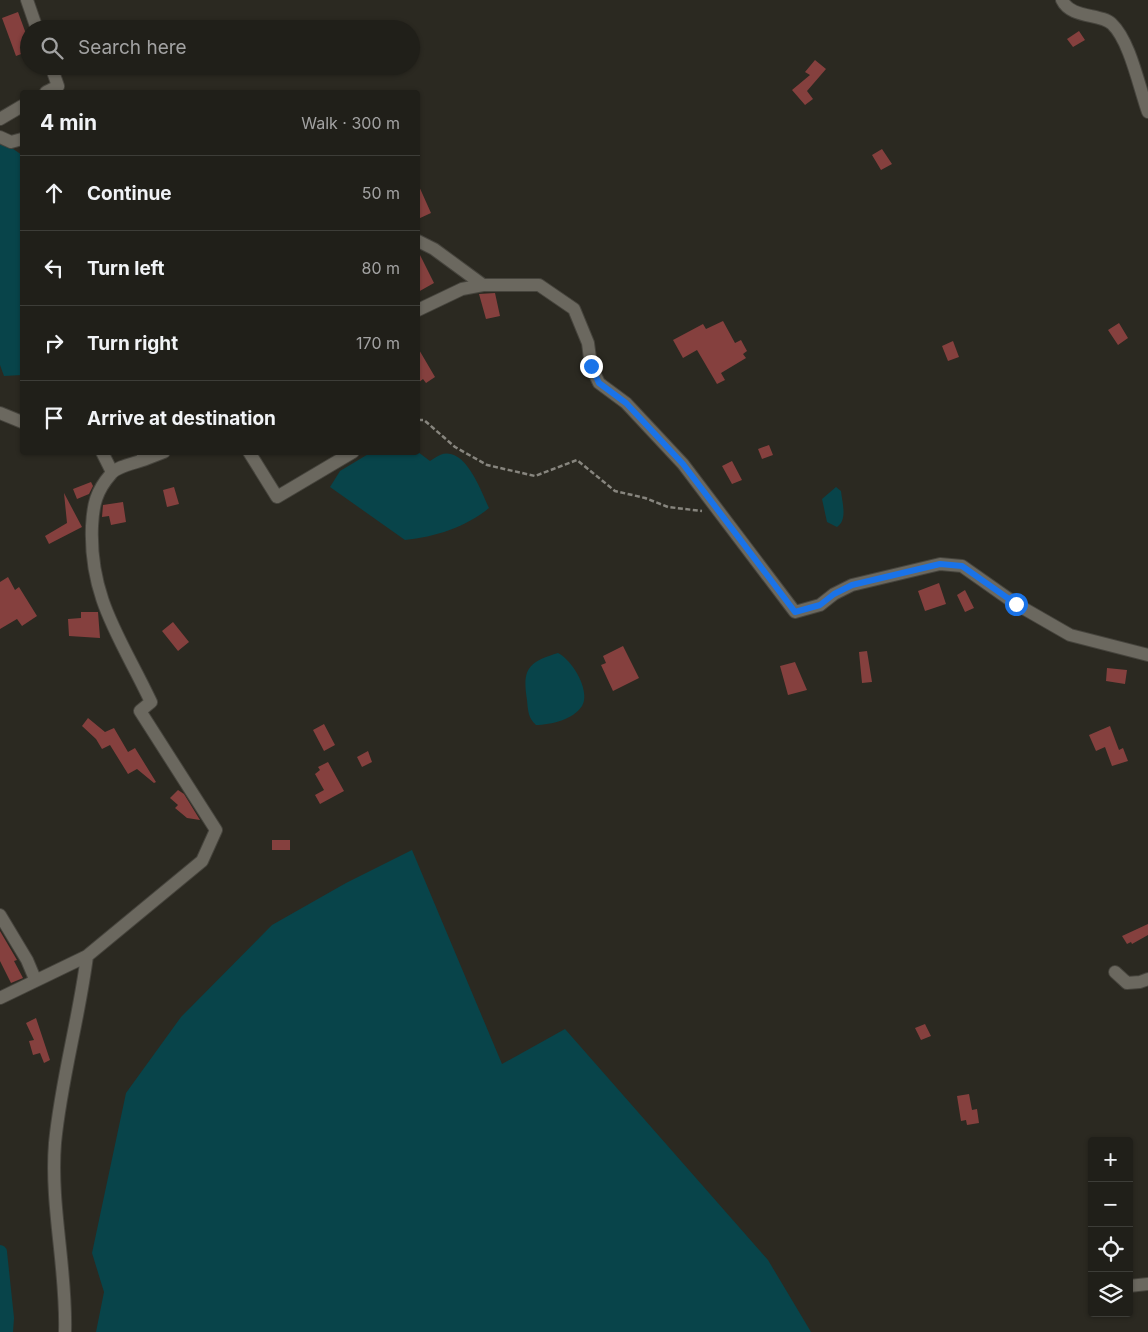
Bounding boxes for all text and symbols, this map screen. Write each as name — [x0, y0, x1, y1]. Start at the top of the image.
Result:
search box — [20, 20, 420, 75]
icon: search — [38, 34, 66, 62]
text: Search here — [78, 36, 187, 59]
text: 4 min — [40, 110, 97, 135]
text: Walk · 300 m — [301, 113, 400, 133]
icon: ahead — [40, 179, 68, 207]
text: Continue — [87, 182, 172, 205]
text: 50 m — [362, 183, 400, 203]
icon: left — [40, 254, 68, 282]
text: Turn left — [87, 257, 165, 280]
text: 80 m — [361, 258, 400, 278]
icon: right — [40, 329, 68, 357]
text: Turn right — [87, 332, 178, 355]
text: 170 m — [356, 333, 400, 353]
route end — [580, 355, 603, 378]
icon: arrive — [40, 404, 68, 432]
text: Arrive at destination — [87, 407, 276, 430]
route start — [1005, 593, 1028, 616]
map controls — [1088, 1137, 1133, 1317]
button: + — [1088, 1137, 1133, 1182]
button: − — [1088, 1182, 1133, 1227]
button: locate — [1088, 1227, 1133, 1272]
button: layers — [1088, 1272, 1133, 1317]

